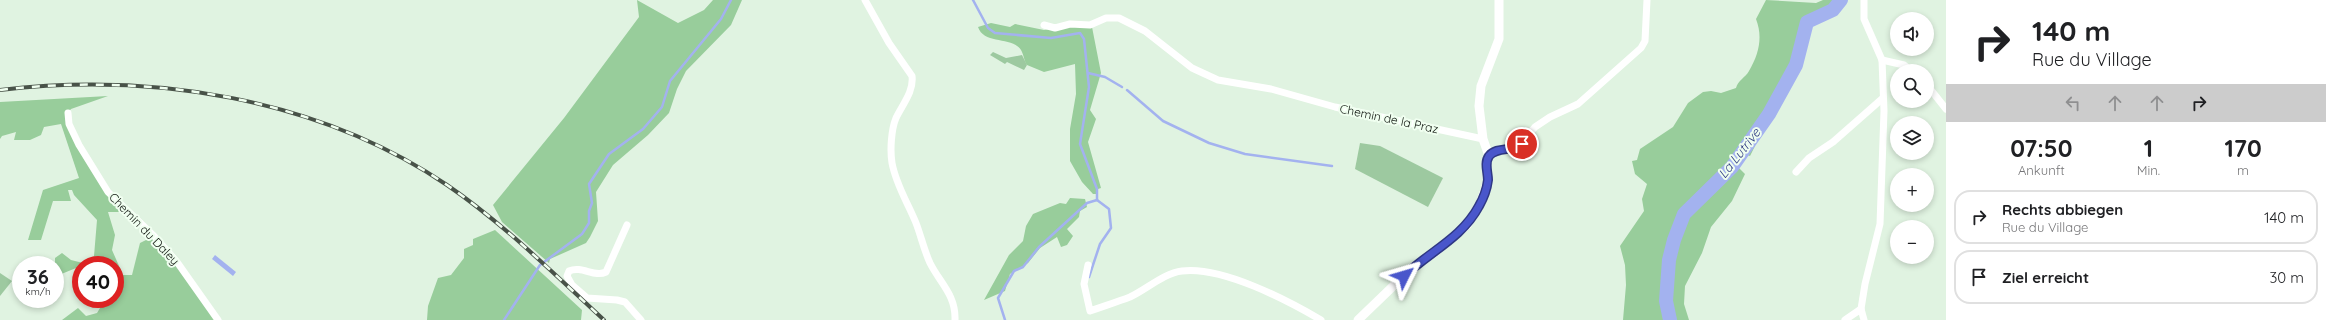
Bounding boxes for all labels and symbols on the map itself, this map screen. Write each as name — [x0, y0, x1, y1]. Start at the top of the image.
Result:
street label: Chemin de la Praz — [1338, 101, 1440, 136]
water label: La Lutrive — [1715, 124, 1764, 181]
pin — [1505, 127, 1539, 161]
street label: Chemin du Daley — [106, 189, 183, 268]
position arrow — [1383, 255, 1425, 297]
speed limit sign: 40 — [72, 256, 124, 308]

